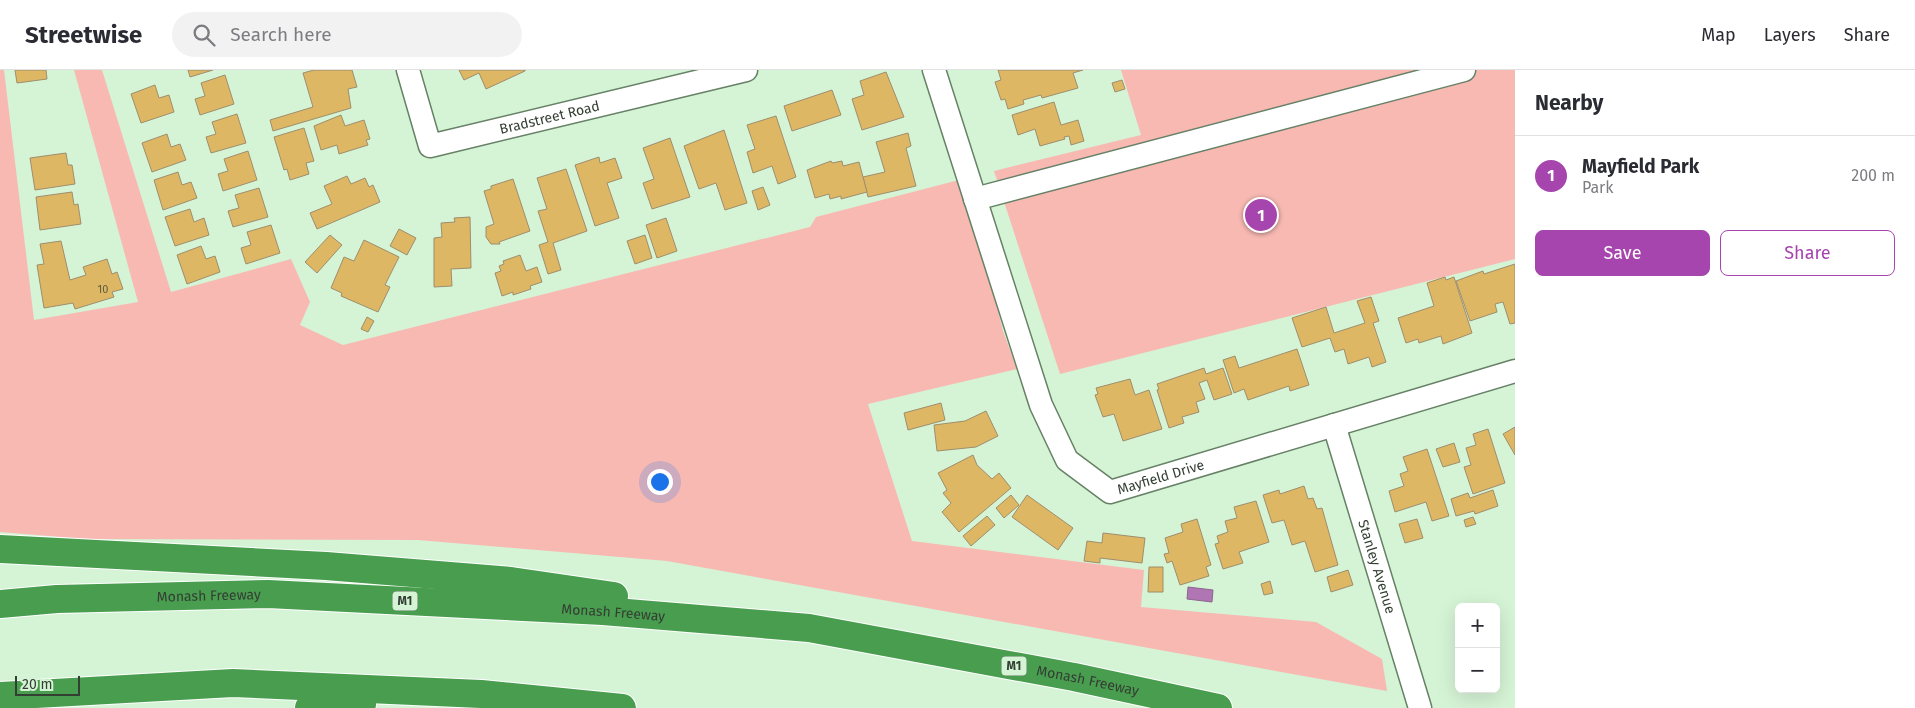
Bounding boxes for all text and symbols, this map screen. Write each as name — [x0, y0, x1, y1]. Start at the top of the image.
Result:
search box — [172, 12, 522, 57]
text: Streetwise — [25, 21, 142, 49]
icon: search — [190, 21, 218, 49]
text: Search here — [230, 23, 332, 46]
text: Map — [1701, 24, 1736, 46]
text: Layers — [1764, 24, 1816, 46]
text: Share — [1844, 24, 1890, 46]
text: Nearby — [1535, 90, 1603, 116]
street label: Bradstreet Road — [498, 98, 601, 138]
text: Mayfield Park — [1582, 155, 1699, 178]
text: 1 — [1547, 166, 1555, 185]
text: 200 m — [1851, 166, 1895, 185]
text: Park — [1582, 178, 1614, 197]
pin: 1 — [1245, 196, 1277, 234]
button: Save — [1535, 230, 1710, 276]
button: Share — [1720, 230, 1895, 276]
house number: 10 — [98, 283, 108, 296]
street label: Mayfield Drive — [1115, 456, 1206, 498]
your location — [647, 469, 673, 495]
street label: Stanley Avenue — [1354, 518, 1399, 616]
street label: Monash Freeway — [157, 586, 261, 606]
road number: M1 — [392, 592, 418, 610]
street label: Monash Freeway — [561, 601, 666, 625]
map controls — [1455, 603, 1500, 693]
button: + — [1455, 603, 1500, 648]
button: − — [1455, 648, 1500, 693]
road number: M1 — [1002, 656, 1026, 676]
street label: Monash Freeway — [1035, 662, 1140, 700]
scale bar — [15, 673, 80, 696]
text: 20 m — [22, 676, 52, 693]

